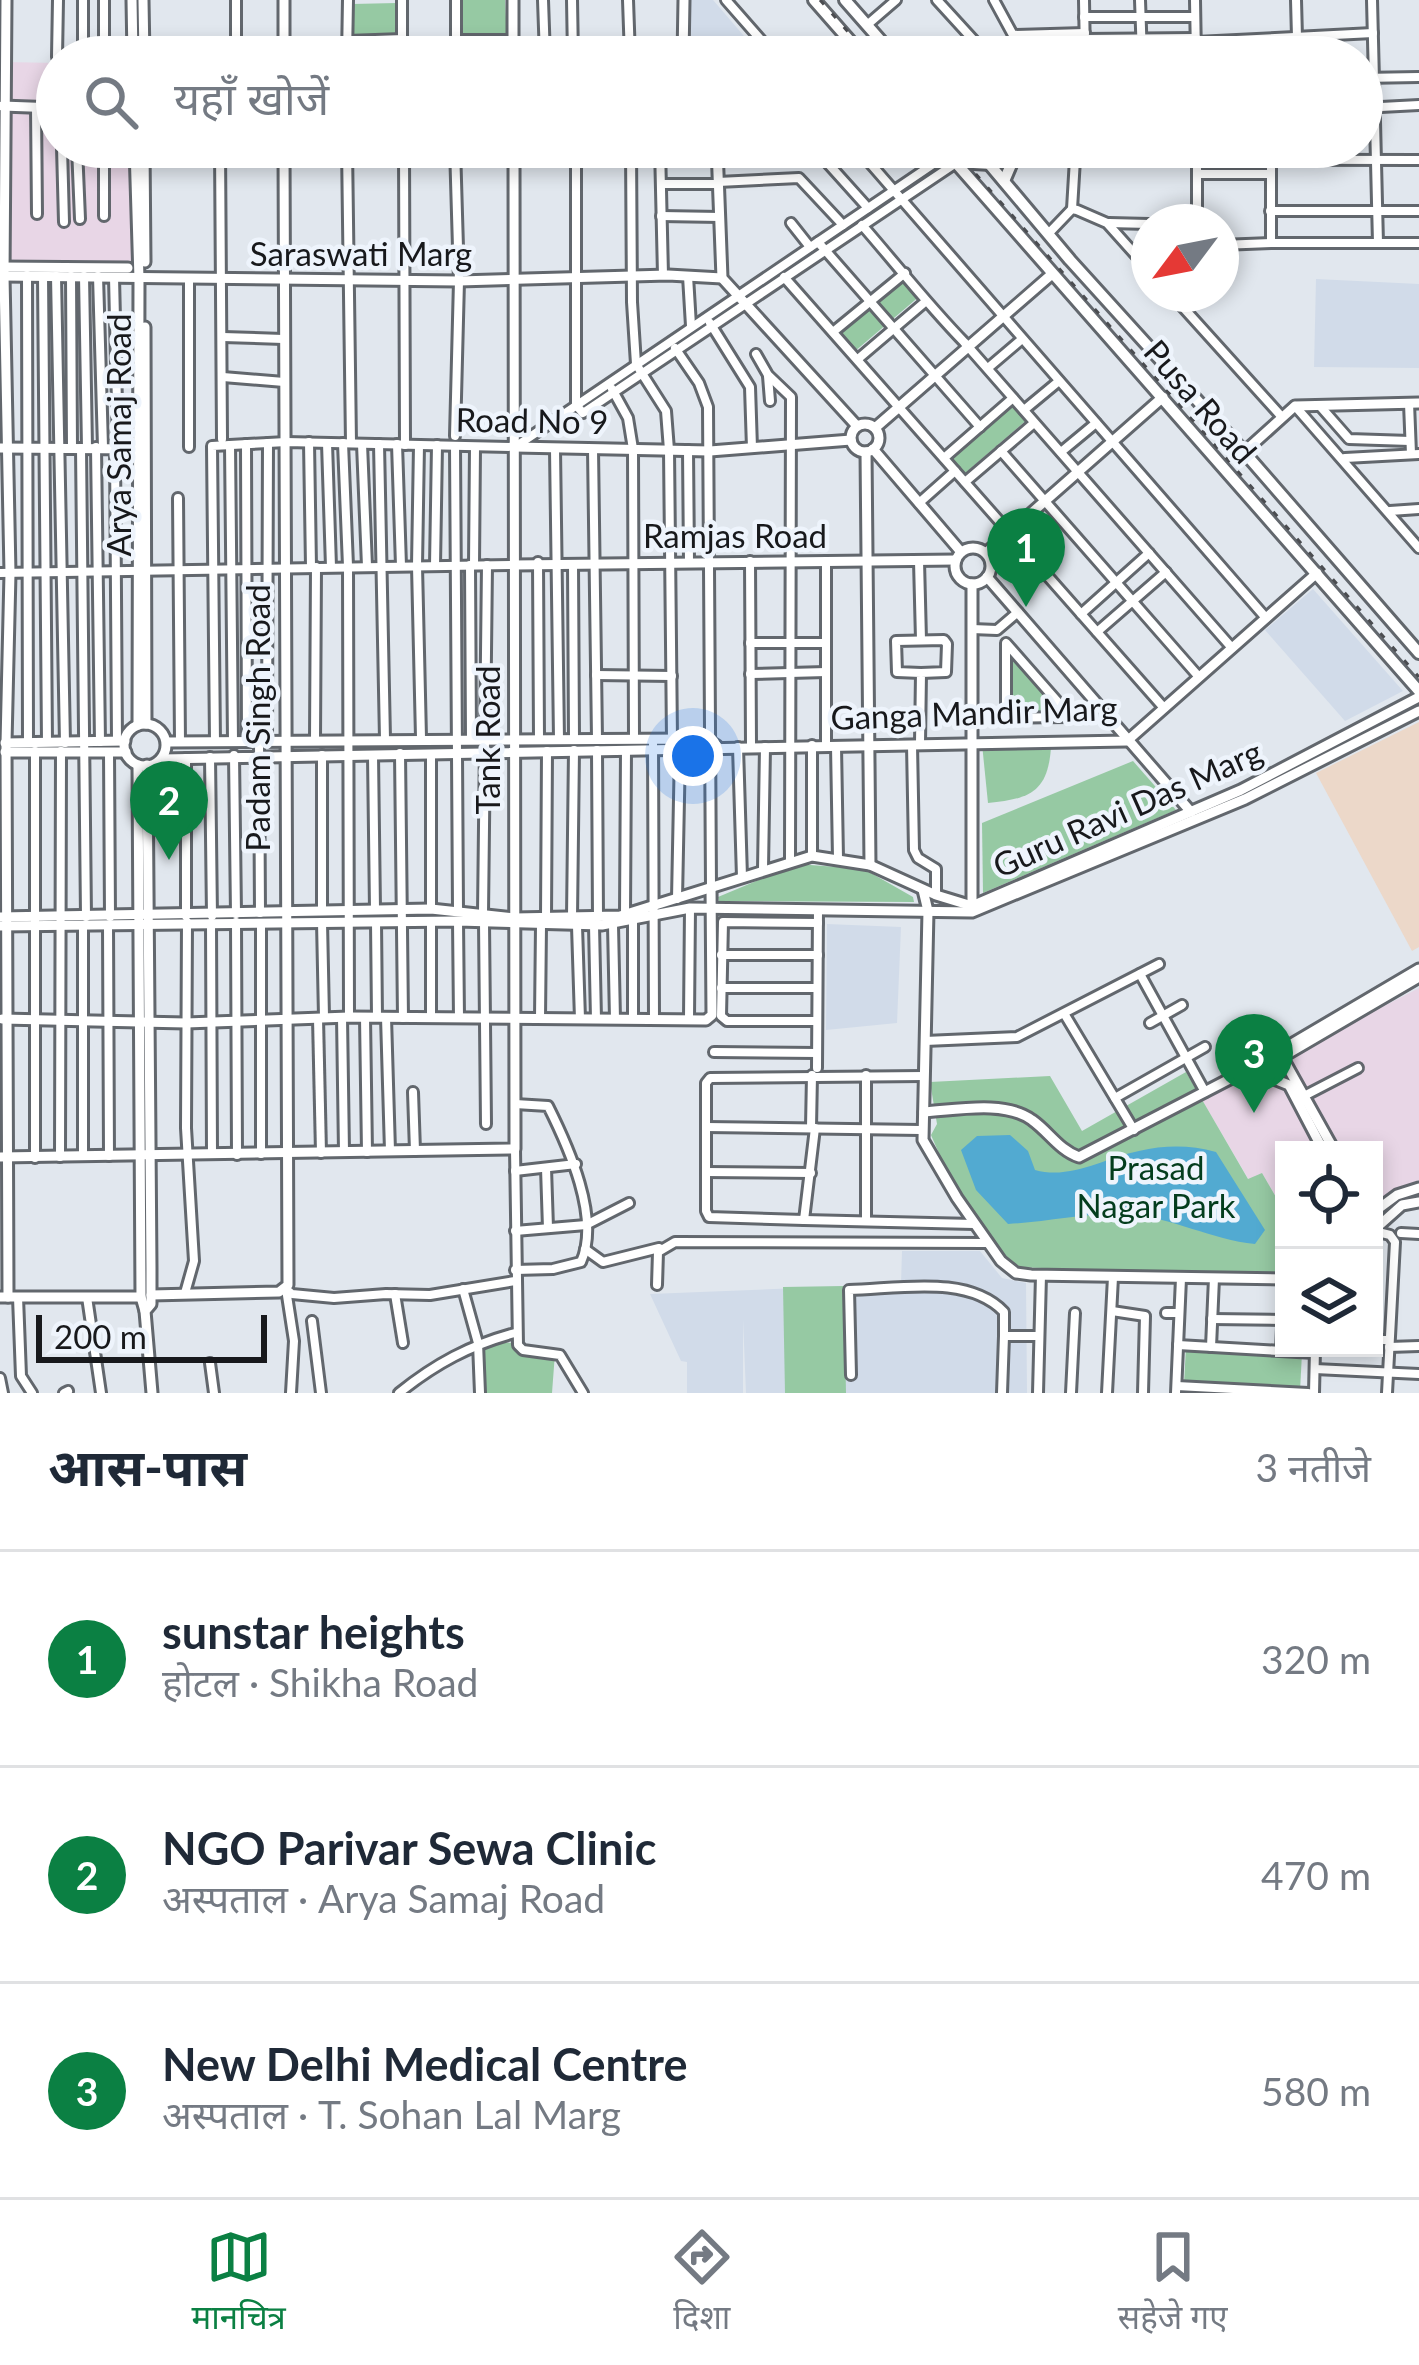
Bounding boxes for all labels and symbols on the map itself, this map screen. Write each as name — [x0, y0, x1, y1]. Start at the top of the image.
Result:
north arrow — [1131, 204, 1239, 312]
street label: Saraswati Marg — [250, 233, 472, 273]
street label: Arya Samaj Road — [98, 314, 138, 557]
street label: Pusa Road — [1137, 331, 1265, 471]
street label: Road No 9 — [455, 399, 609, 441]
pin: 1 — [987, 508, 1065, 607]
street label: Ramjas Road — [643, 515, 827, 555]
street label: Padam Singh Road — [237, 584, 277, 852]
street label: Tank Road — [467, 666, 507, 814]
street label: Ganga Mandir Marg — [830, 687, 1118, 737]
your location — [663, 726, 723, 786]
street label: Guru Ravi Das Marg — [986, 731, 1268, 885]
pin: 2 — [130, 761, 208, 860]
pin: 3 — [1215, 1014, 1293, 1113]
park label: Prasad Nagar Park — [1077, 1147, 1236, 1225]
scale bar — [36, 1309, 267, 1362]

